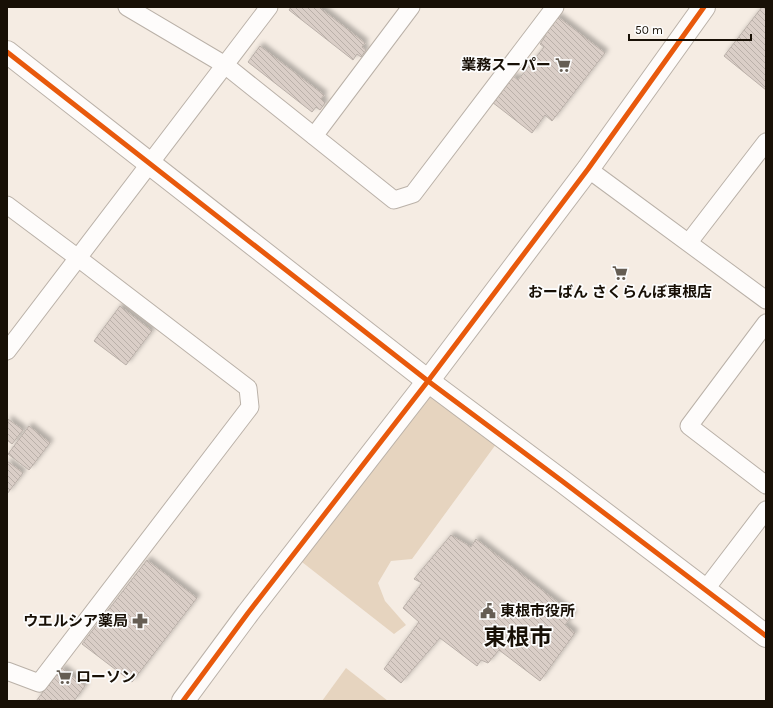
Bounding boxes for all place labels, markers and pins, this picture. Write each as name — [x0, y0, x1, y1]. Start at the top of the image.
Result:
place label: 業務スーパー — [461, 56, 551, 74]
supermarket icon: 業務スーパー — [554, 56, 572, 74]
supermarket icon: おーばん さくらんぼ東根店 — [611, 264, 629, 282]
place label: おーばん さくらんぼ東根店 — [528, 283, 712, 301]
public building icon: 東根市役所 — [479, 602, 497, 620]
place label: 東根市役所 — [500, 602, 575, 620]
place label: ウエルシア薬局 — [23, 612, 128, 630]
pharmacy icon: ウエルシア薬局 — [131, 612, 149, 630]
supermarket icon: ローソン — [55, 668, 73, 686]
place label: ローソン — [76, 668, 136, 686]

